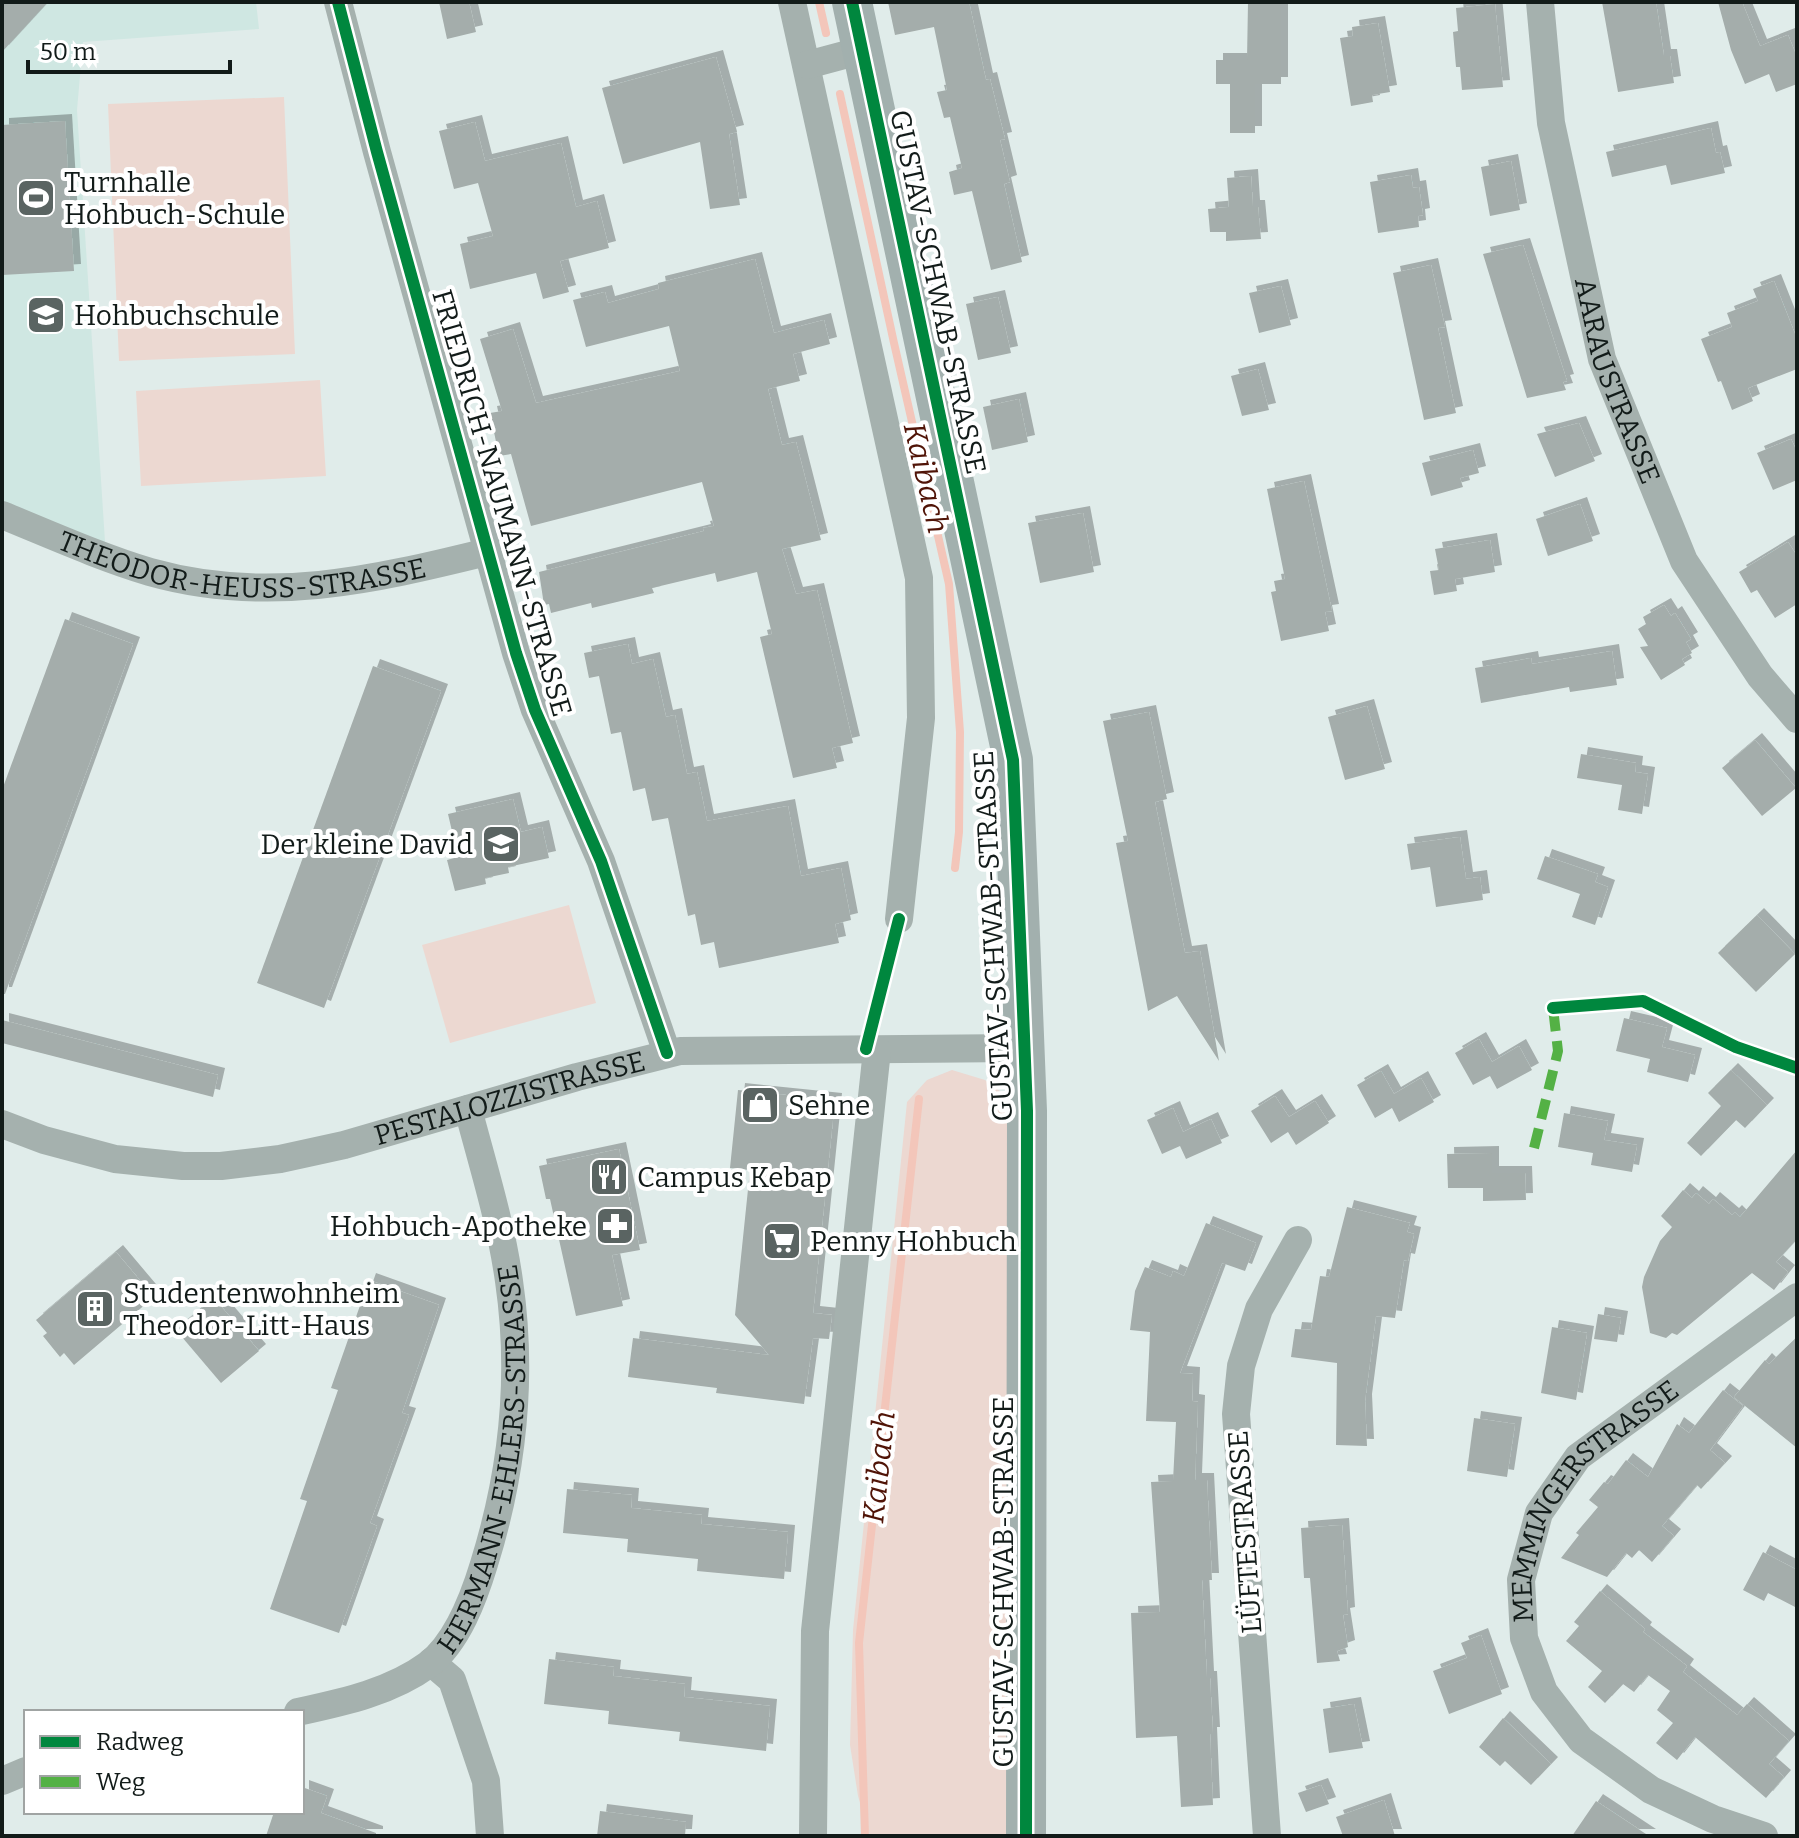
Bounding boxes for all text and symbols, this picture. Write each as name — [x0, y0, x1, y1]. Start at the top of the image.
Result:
scale bar — [28, 24, 230, 74]
text: 50 m — [40, 38, 96, 66]
street label: GUSTAV-SCHWAB-STRASSE — [883, 107, 993, 477]
place label: Turnhalle Hohbuch-Schule — [64, 166, 285, 231]
sports icon: Turnhalle Hohbuch-Schule — [15, 177, 57, 219]
street label: AARAUSTRASSE — [1568, 275, 1667, 488]
street label: FRIEDRICH-NAUMANN-STRASSE — [425, 286, 579, 720]
school or university icon: Hohbuchschule — [25, 294, 67, 336]
place label: Hohbuchschule — [74, 299, 280, 332]
water label: Kaibach — [896, 419, 956, 537]
street label: THEODOR-HEUSS-STRASSE — [54, 524, 429, 604]
street label: GUSTAV-SCHWAB-STRASSE — [967, 750, 1019, 1122]
school or university icon: Der kleine David — [480, 823, 522, 865]
place label: Der kleine David — [260, 828, 473, 861]
street label: PESTALOZZISTRASSE — [370, 1044, 648, 1152]
shop icon: Sehne — [739, 1084, 781, 1126]
place label: Sehne — [788, 1089, 870, 1122]
restaurant icon: Campus Kebap — [588, 1156, 630, 1198]
place label: Campus Kebap — [637, 1161, 832, 1194]
pharmacy icon: Hohbuch-Apotheke — [594, 1205, 636, 1247]
place label: Hohbuch-Apotheke — [330, 1210, 587, 1243]
supermarket icon: Penny Hohbuch — [761, 1220, 803, 1262]
place label: Penny Hohbuch — [810, 1225, 1017, 1258]
street label: HERMANN-EHLERS-STRASSE — [430, 1262, 532, 1660]
place label: Studentenwohnheim Theodor-Litt-Haus — [123, 1277, 400, 1342]
building icon: Studentenwohnheim Theodor-Litt-Haus — [74, 1288, 116, 1330]
street label: MEMMINGERSTRASSE — [1505, 1373, 1685, 1623]
street label: GUSTAV-SCHWAB-STRASSE — [987, 1396, 1020, 1768]
water label: Kaibach — [855, 1409, 903, 1525]
street label: LÜFTESTRASSE — [1221, 1429, 1269, 1635]
legend — [24, 1710, 304, 1814]
text: Radweg — [96, 1728, 184, 1756]
text: Weg — [96, 1768, 145, 1796]

